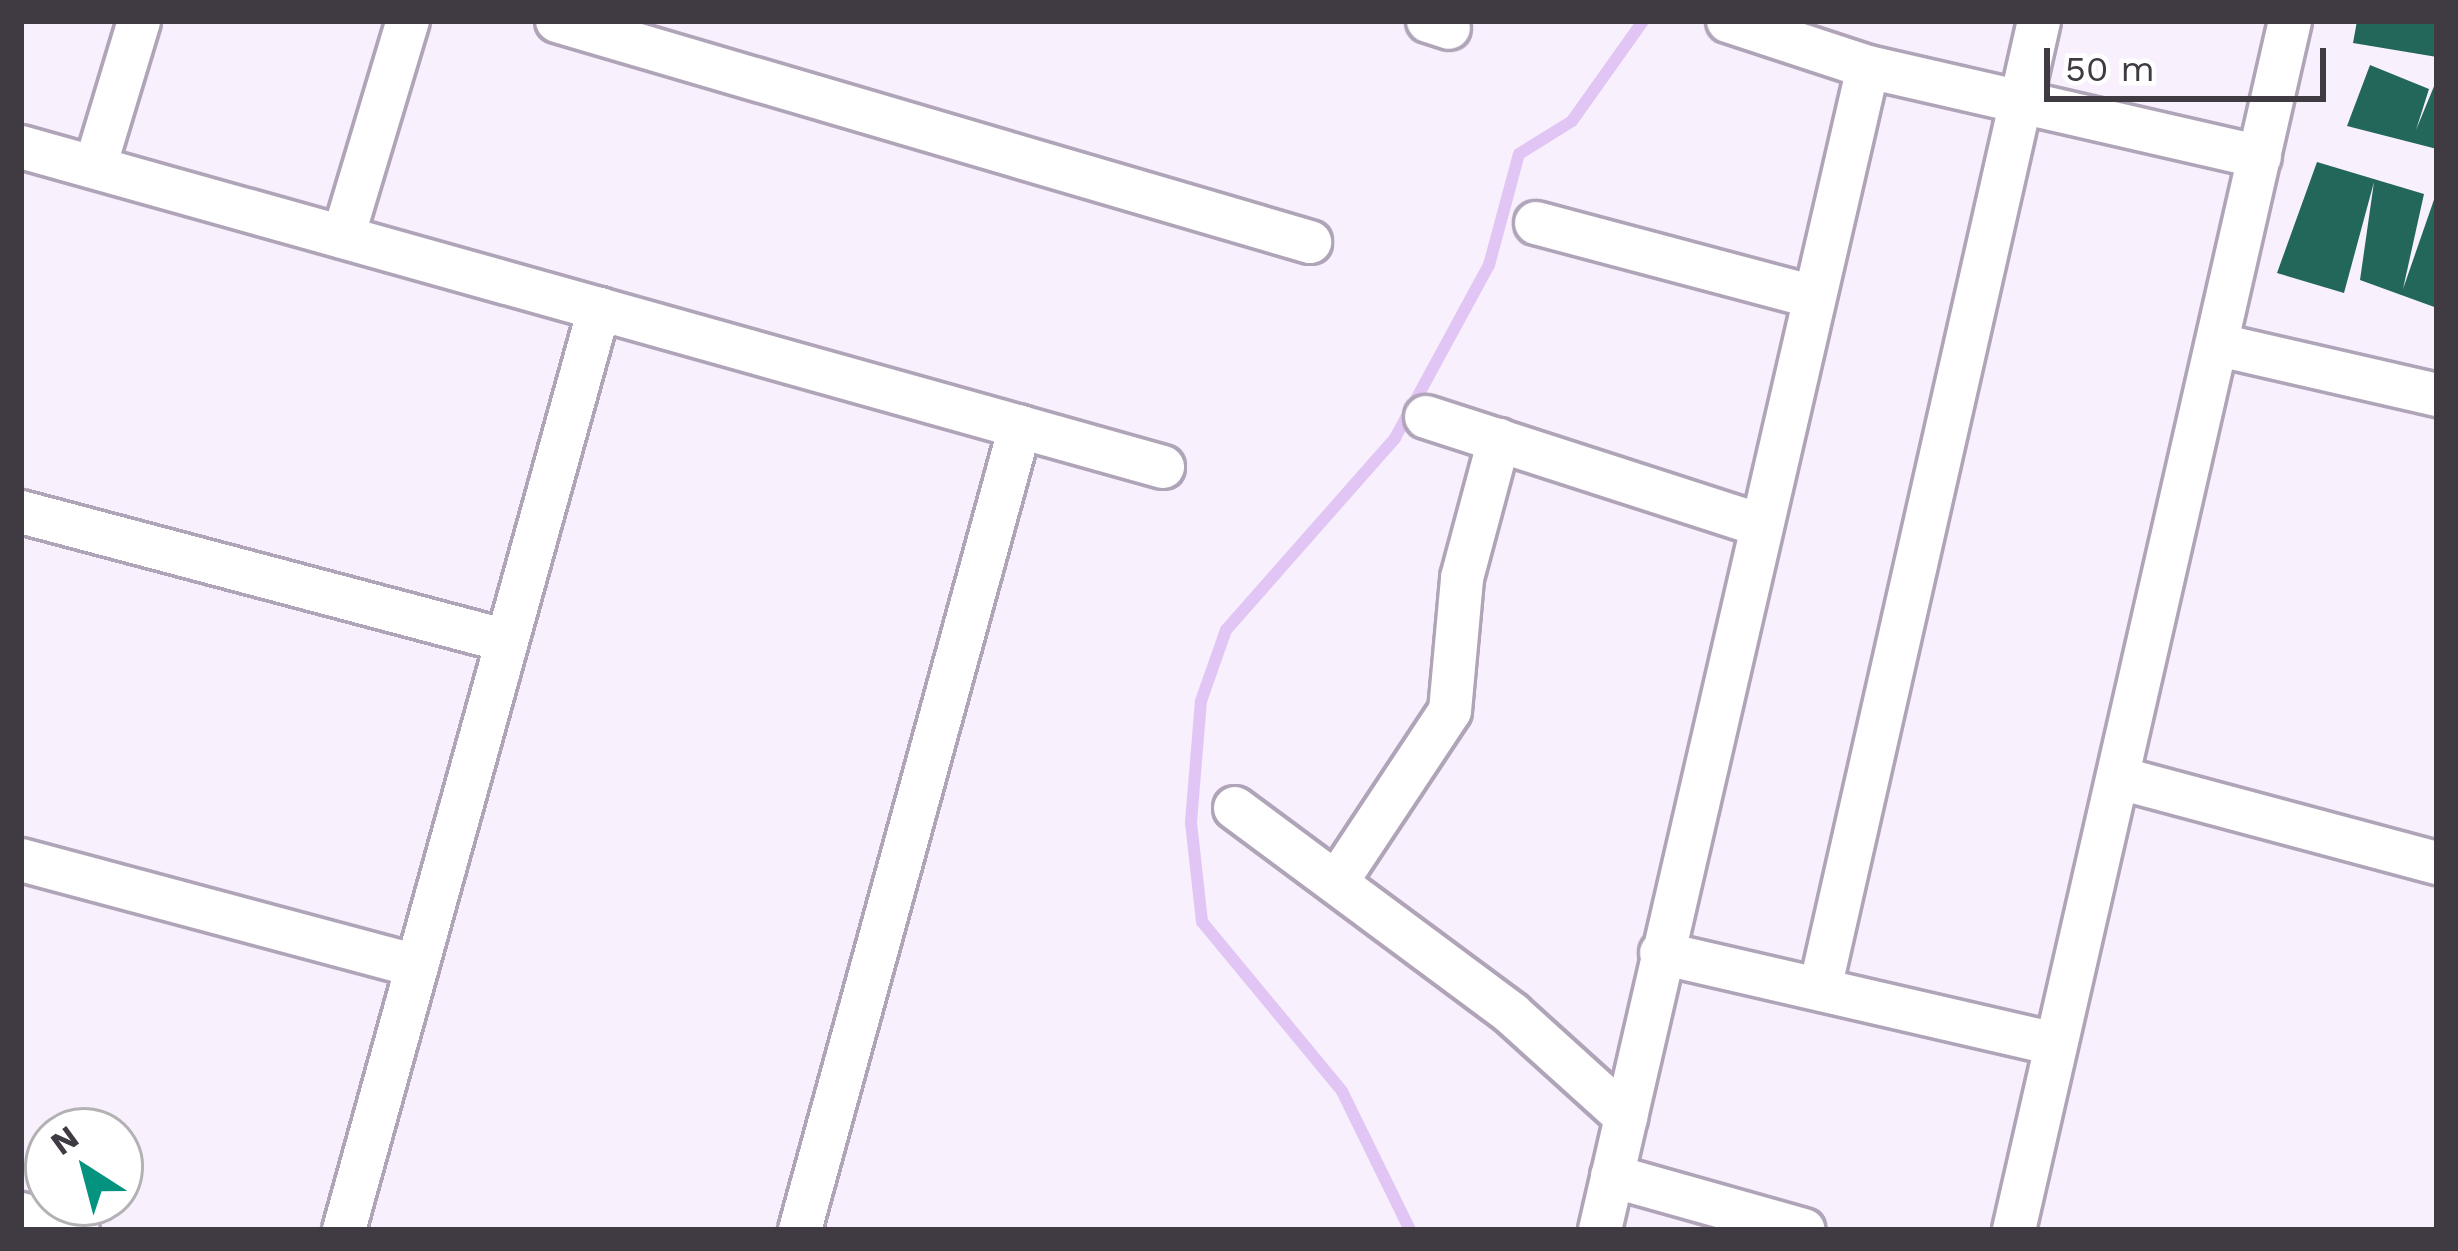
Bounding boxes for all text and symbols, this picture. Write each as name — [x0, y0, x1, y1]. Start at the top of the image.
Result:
scale bar — [2050, 24, 2332, 98]
text: 50 m — [2065, 48, 2155, 90]
north arrow — [24, 1107, 144, 1227]
text: N — [43, 1117, 86, 1163]

